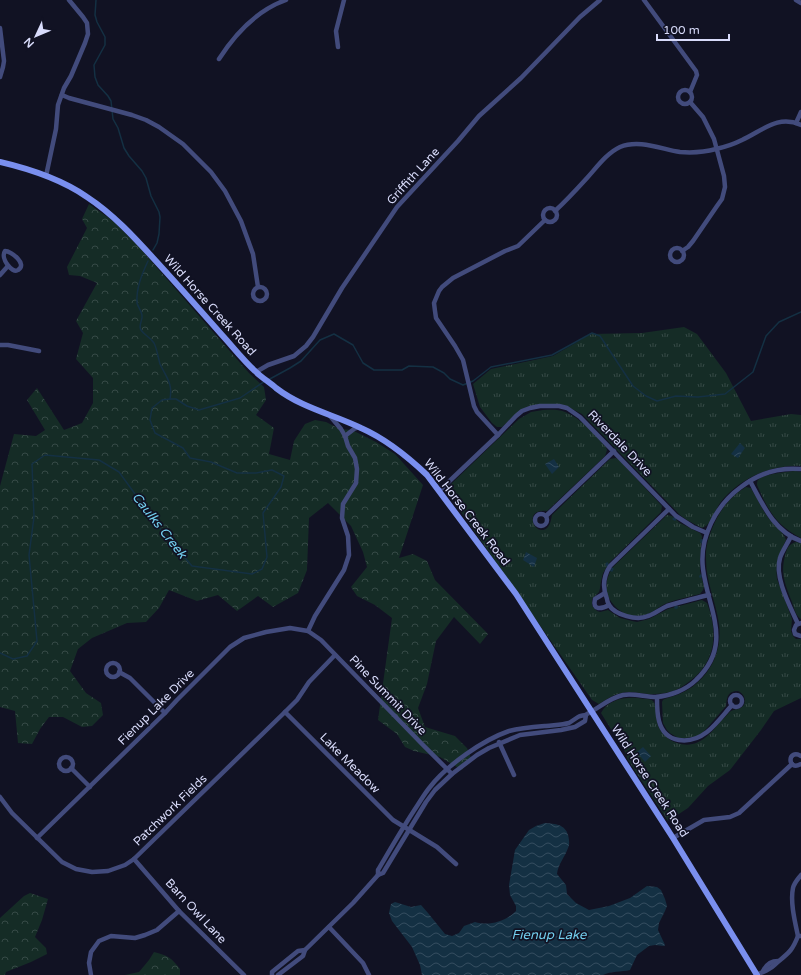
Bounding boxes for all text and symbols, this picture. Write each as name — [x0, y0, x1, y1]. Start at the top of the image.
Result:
north arrow — [16, 16, 56, 56]
scale bar — [657, 16, 729, 42]
text: 100 m — [663, 23, 700, 37]
text: N — [21, 35, 37, 50]
street label: Griffith Lane — [384, 144, 442, 207]
street label: Wild Horse Creek Road — [161, 252, 259, 358]
street label: Riverdale Drive — [585, 407, 655, 479]
street label: Wild Horse Creek Road — [421, 456, 513, 568]
water label: Caulks Creek — [128, 489, 191, 563]
street label: Pine Summit Drive — [346, 652, 430, 738]
street label: Fienup Lake Drive — [115, 666, 197, 748]
street label: Wild Horse Creek Road — [608, 722, 692, 840]
street label: Lake Meadow — [317, 730, 383, 796]
street label: Patchwork Fields — [130, 771, 210, 849]
street label: Barn Owl Lane — [163, 876, 230, 946]
water label: Fienup Lake — [512, 927, 587, 943]

